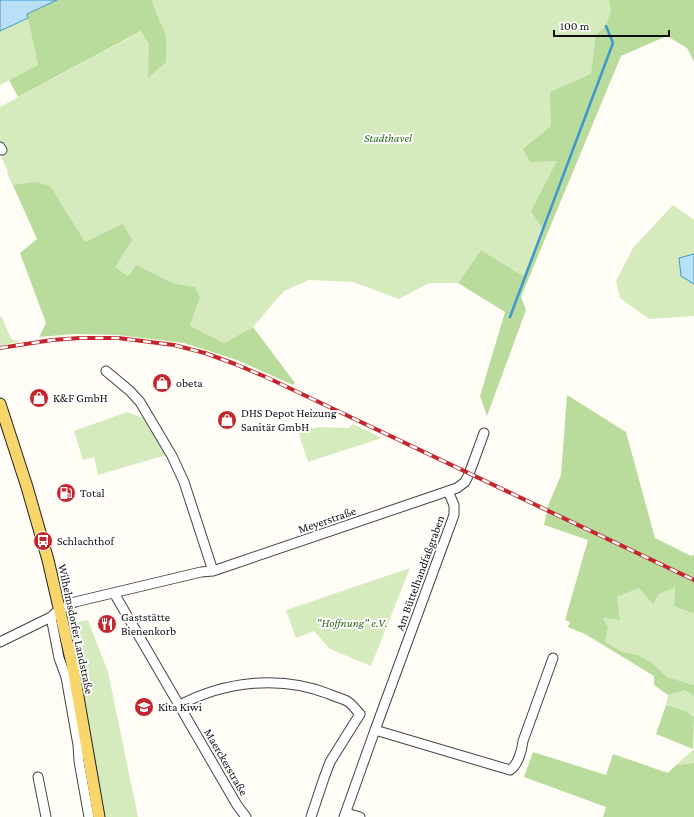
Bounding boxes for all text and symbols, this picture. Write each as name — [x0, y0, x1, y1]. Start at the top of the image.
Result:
scale bar — [554, 12, 669, 38]
text: 100 m — [560, 19, 590, 33]
park label: Stadthavel — [364, 131, 413, 145]
shop icon: obeta — [151, 372, 173, 394]
place label: obeta — [176, 376, 203, 390]
shop icon: K&F GmbH — [28, 387, 50, 409]
place label: K&F GmbH — [53, 391, 108, 405]
place label: DHS Depot Heizung Sanitär GmbH — [241, 406, 337, 434]
shop icon: DHS Depot Heizung Sanitär GmbH — [216, 409, 238, 431]
fuel station icon: Total — [55, 482, 77, 504]
place label: Total — [80, 486, 105, 500]
street label: Meyerstraße — [296, 504, 358, 536]
street label: Am Büttelhandfaßgraben — [393, 513, 448, 633]
bus stop icon: Schlachthof — [32, 530, 54, 552]
place label: Schlachthof — [57, 534, 115, 548]
street label: Wilhelmsdorfer Landstraße — [55, 563, 97, 695]
place label: Gaststätte Bienenkorb — [121, 610, 176, 638]
restaurant icon: Gaststätte Bienenkorb — [96, 613, 118, 635]
park label: "Hoffnung" e.V. — [317, 616, 387, 630]
school or university icon: Kita Kiwi — [133, 696, 155, 718]
place label: Kita Kiwi — [158, 700, 202, 714]
street label: Maerckerstraße — [201, 726, 251, 798]

